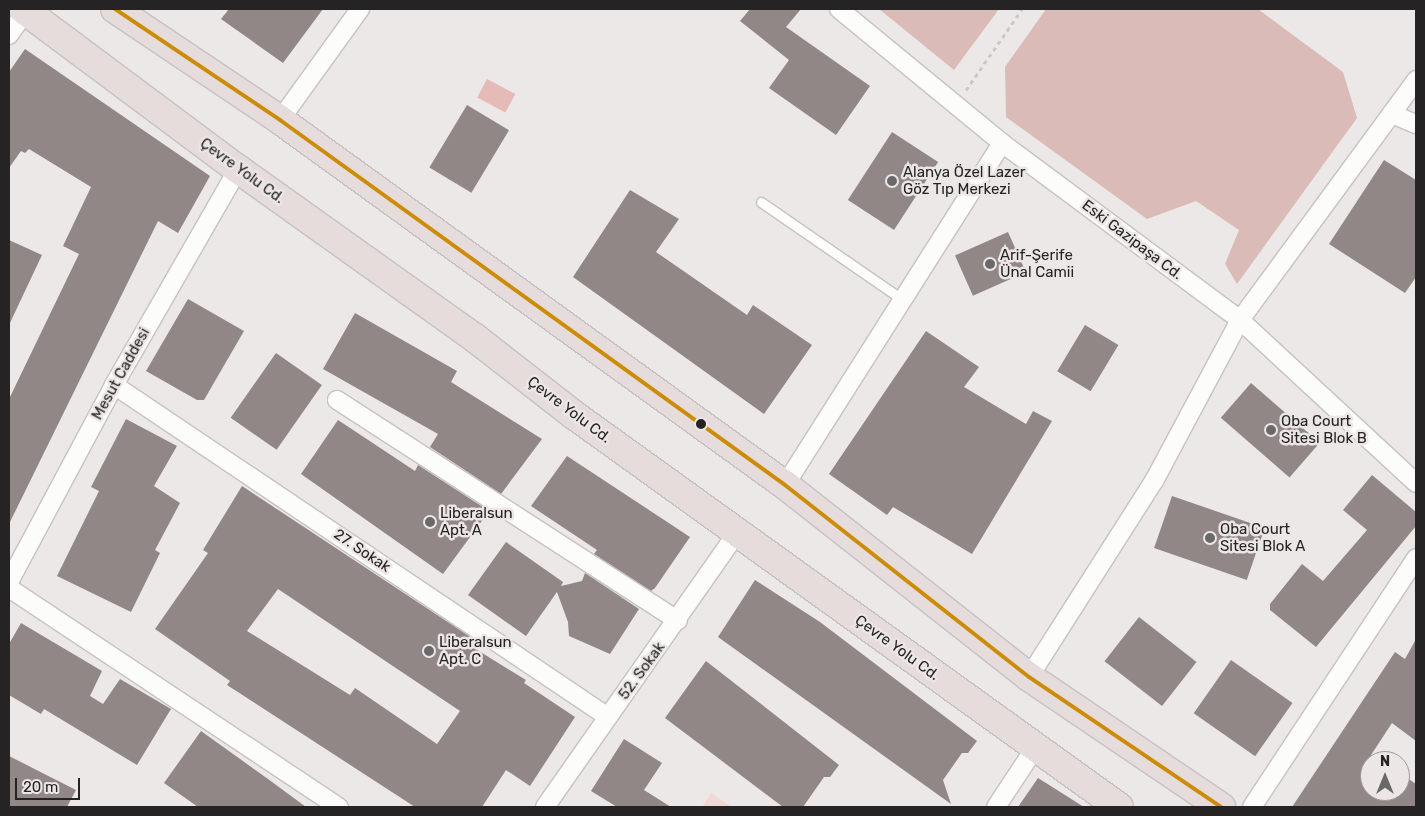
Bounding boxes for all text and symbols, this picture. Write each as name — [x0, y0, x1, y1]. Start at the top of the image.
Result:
street label: Çevre Yolu Cd. — [196, 134, 288, 208]
place label: Alanya Özel Lazer Göz Tıp Merkezi — [903, 163, 1026, 198]
marker: Alanya Özel Lazer Göz Tıp Merkezi — [885, 174, 899, 188]
street label: Eski Gazipaşa Cd. — [1078, 196, 1186, 284]
place label: Arif-Şerife Ünal Camii — [1000, 246, 1074, 281]
marker: Arif-Şerife Ünal Camii — [984, 258, 996, 270]
street label: Mesut Caddesi — [88, 325, 154, 423]
street label: Çevre Yolu Cd. — [524, 373, 614, 447]
place label: Oba Court Sitesi Blok B — [1281, 412, 1367, 447]
unlabelled marker — [696, 419, 706, 429]
marker: Oba Court Sitesi Blok B — [1265, 424, 1277, 436]
place label: Liberalsun Apt. A — [440, 504, 513, 539]
marker: Liberalsun Apt. A — [424, 516, 436, 528]
place label: Oba Court Sitesi Blok A — [1220, 520, 1306, 555]
street label: 27. Sokak — [330, 525, 394, 577]
marker: Oba Court Sitesi Blok A — [1204, 532, 1216, 544]
street label: Çevre Yolu Cd. — [851, 611, 943, 685]
place label: Liberalsun Apt. C — [439, 633, 512, 668]
street label: 52. Sokak — [615, 639, 669, 703]
marker: Liberalsun Apt. C — [423, 645, 435, 657]
north arrow — [1360, 751, 1410, 801]
text: N — [1380, 753, 1390, 770]
scale bar — [18, 768, 82, 800]
text: 20 m — [23, 778, 58, 796]

